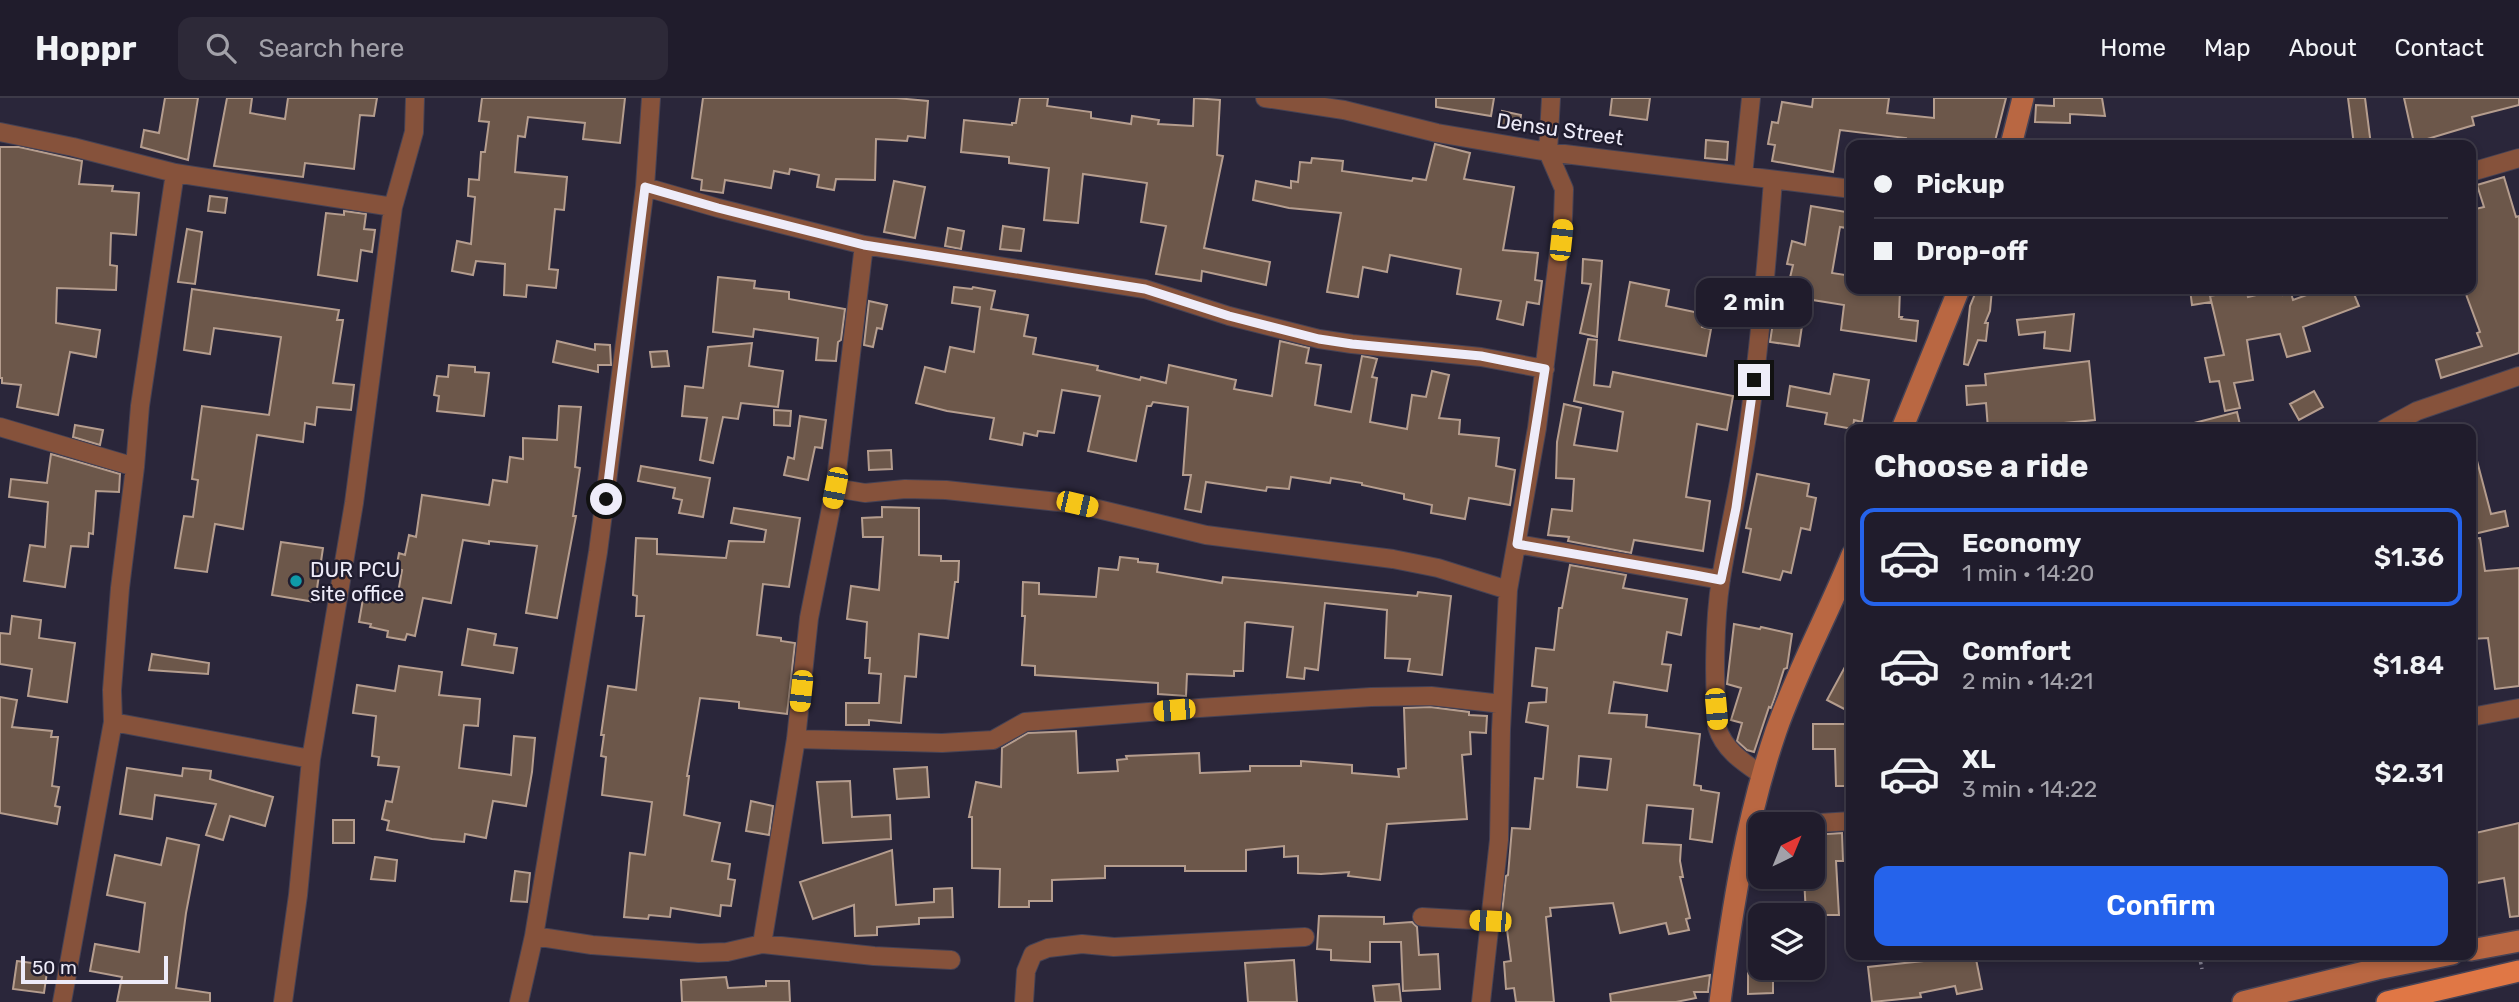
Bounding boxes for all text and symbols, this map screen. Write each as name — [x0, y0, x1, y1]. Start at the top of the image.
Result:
search box — [178, 17, 668, 80]
text: Hoppr — [35, 29, 136, 68]
icon: search — [202, 29, 240, 67]
text: Search here — [258, 33, 404, 64]
text: Home — [2100, 34, 2166, 62]
text: Map — [2204, 34, 2251, 62]
text: About — [2289, 34, 2357, 62]
text: Contact — [2395, 34, 2484, 62]
street label: Densu Street — [1495, 108, 1625, 150]
text: Pickup — [1916, 169, 2005, 200]
car — [1549, 218, 1574, 262]
text: Drop-off — [1916, 236, 2028, 267]
callout: 2 min — [1696, 278, 1812, 328]
text: 2 min — [1723, 288, 1785, 316]
route end — [1738, 364, 1770, 396]
text: Choose a ride — [1874, 447, 2088, 485]
car — [821, 465, 850, 511]
route start — [590, 483, 622, 515]
car — [1055, 489, 1100, 519]
icon: car — [1878, 526, 1941, 589]
text: Economy — [1962, 528, 2081, 559]
text: $1.36 — [2374, 542, 2444, 573]
place label: DUR PCU site office — [310, 557, 404, 606]
text: 1 min · 14:20 — [1962, 559, 2094, 587]
marker: DUR PCU site office — [288, 573, 304, 589]
icon: car — [1878, 634, 1941, 697]
text: Comfort — [1962, 636, 2071, 667]
text: $1.84 — [2373, 650, 2444, 681]
text: 2 min · 14:21 — [1962, 667, 2093, 695]
car — [789, 669, 814, 713]
car — [1704, 687, 1729, 731]
car — [1153, 698, 1196, 722]
icon: car — [1878, 742, 1941, 805]
text: XL — [1962, 744, 1995, 775]
text: $2.31 — [2374, 758, 2444, 789]
text: 3 min · 14:22 — [1962, 775, 2097, 803]
north arrow — [1748, 812, 1825, 889]
map controls — [1748, 812, 1825, 980]
button: Confirm — [1874, 866, 2448, 946]
button: layers — [1748, 903, 1825, 980]
car — [1469, 909, 1512, 933]
scale bar — [21, 953, 168, 985]
text: 50 m — [32, 956, 77, 979]

